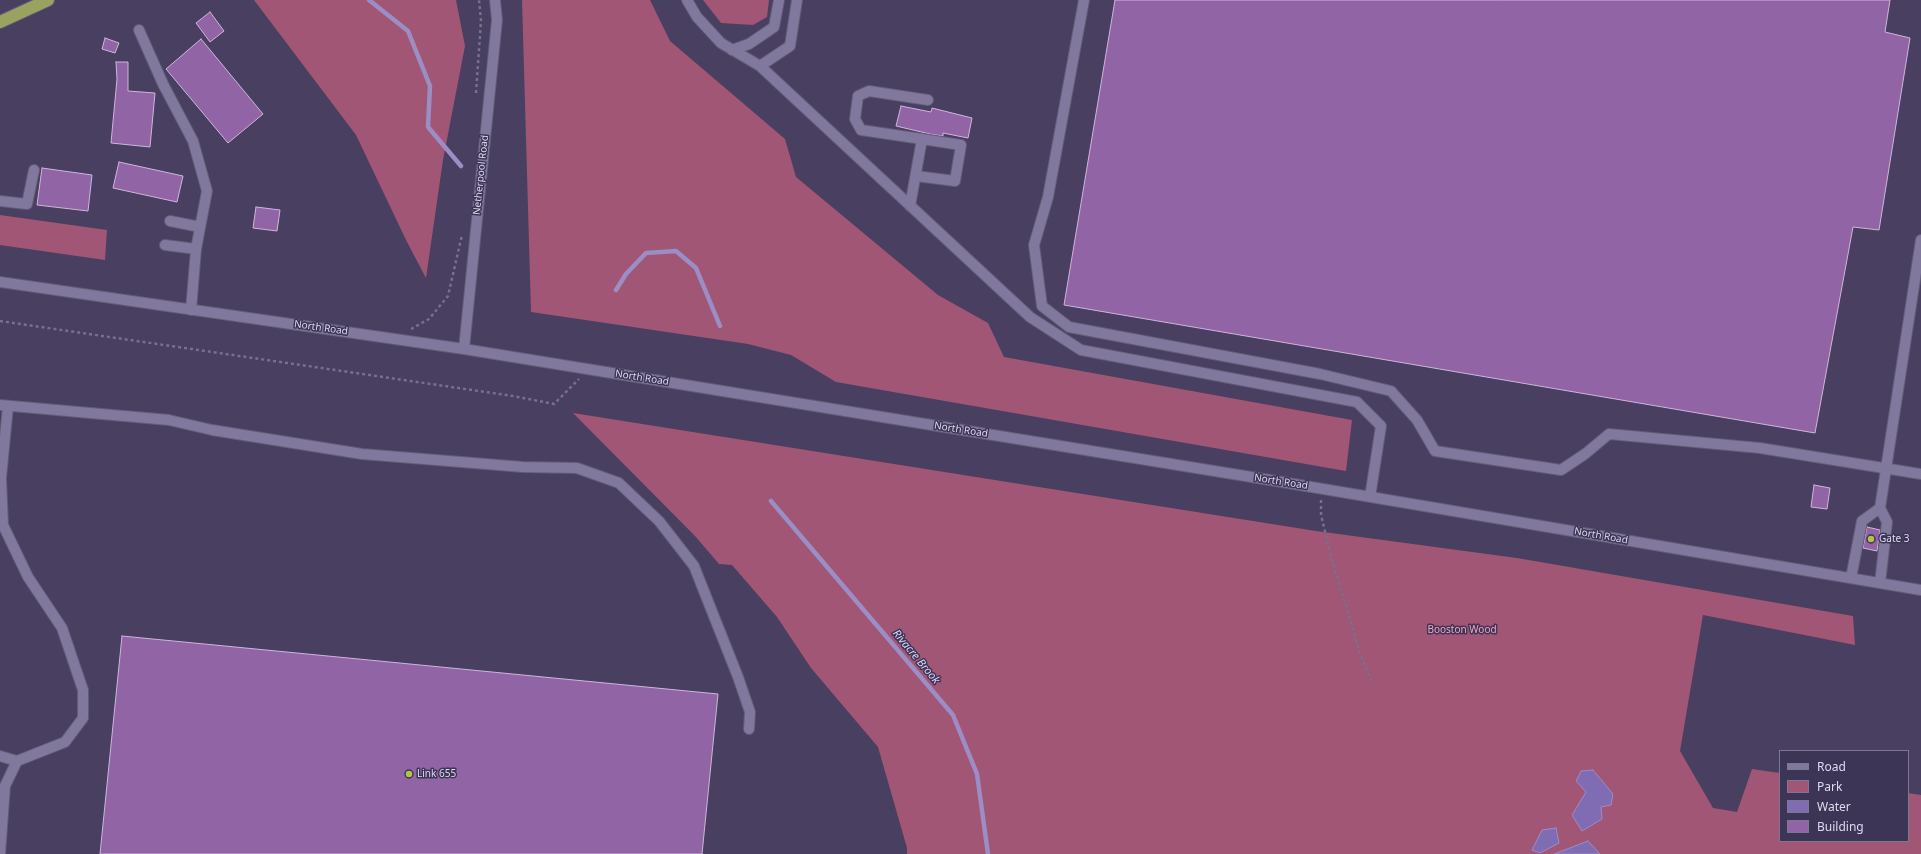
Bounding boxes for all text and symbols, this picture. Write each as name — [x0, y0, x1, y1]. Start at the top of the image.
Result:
street label: Netherpool Road — [471, 134, 491, 216]
street label: North Road — [293, 318, 349, 338]
street label: North Road — [614, 368, 670, 388]
street label: North Road — [933, 420, 989, 440]
street label: North Road — [1253, 472, 1309, 492]
street label: North Road — [1573, 525, 1629, 547]
place label: Gate 3 — [1879, 533, 1909, 545]
marker: Gate 3 — [1866, 534, 1876, 544]
park label: Booston Wood — [1427, 624, 1497, 636]
water label: Rivacre Brook — [890, 627, 942, 687]
legend — [1779, 750, 1909, 842]
text: Road — [1817, 758, 1846, 775]
place label: Link 655 — [417, 768, 456, 780]
marker: Link 655 — [404, 769, 414, 779]
text: Park — [1817, 778, 1842, 795]
text: Water — [1817, 798, 1851, 815]
text: Building — [1817, 818, 1864, 835]

